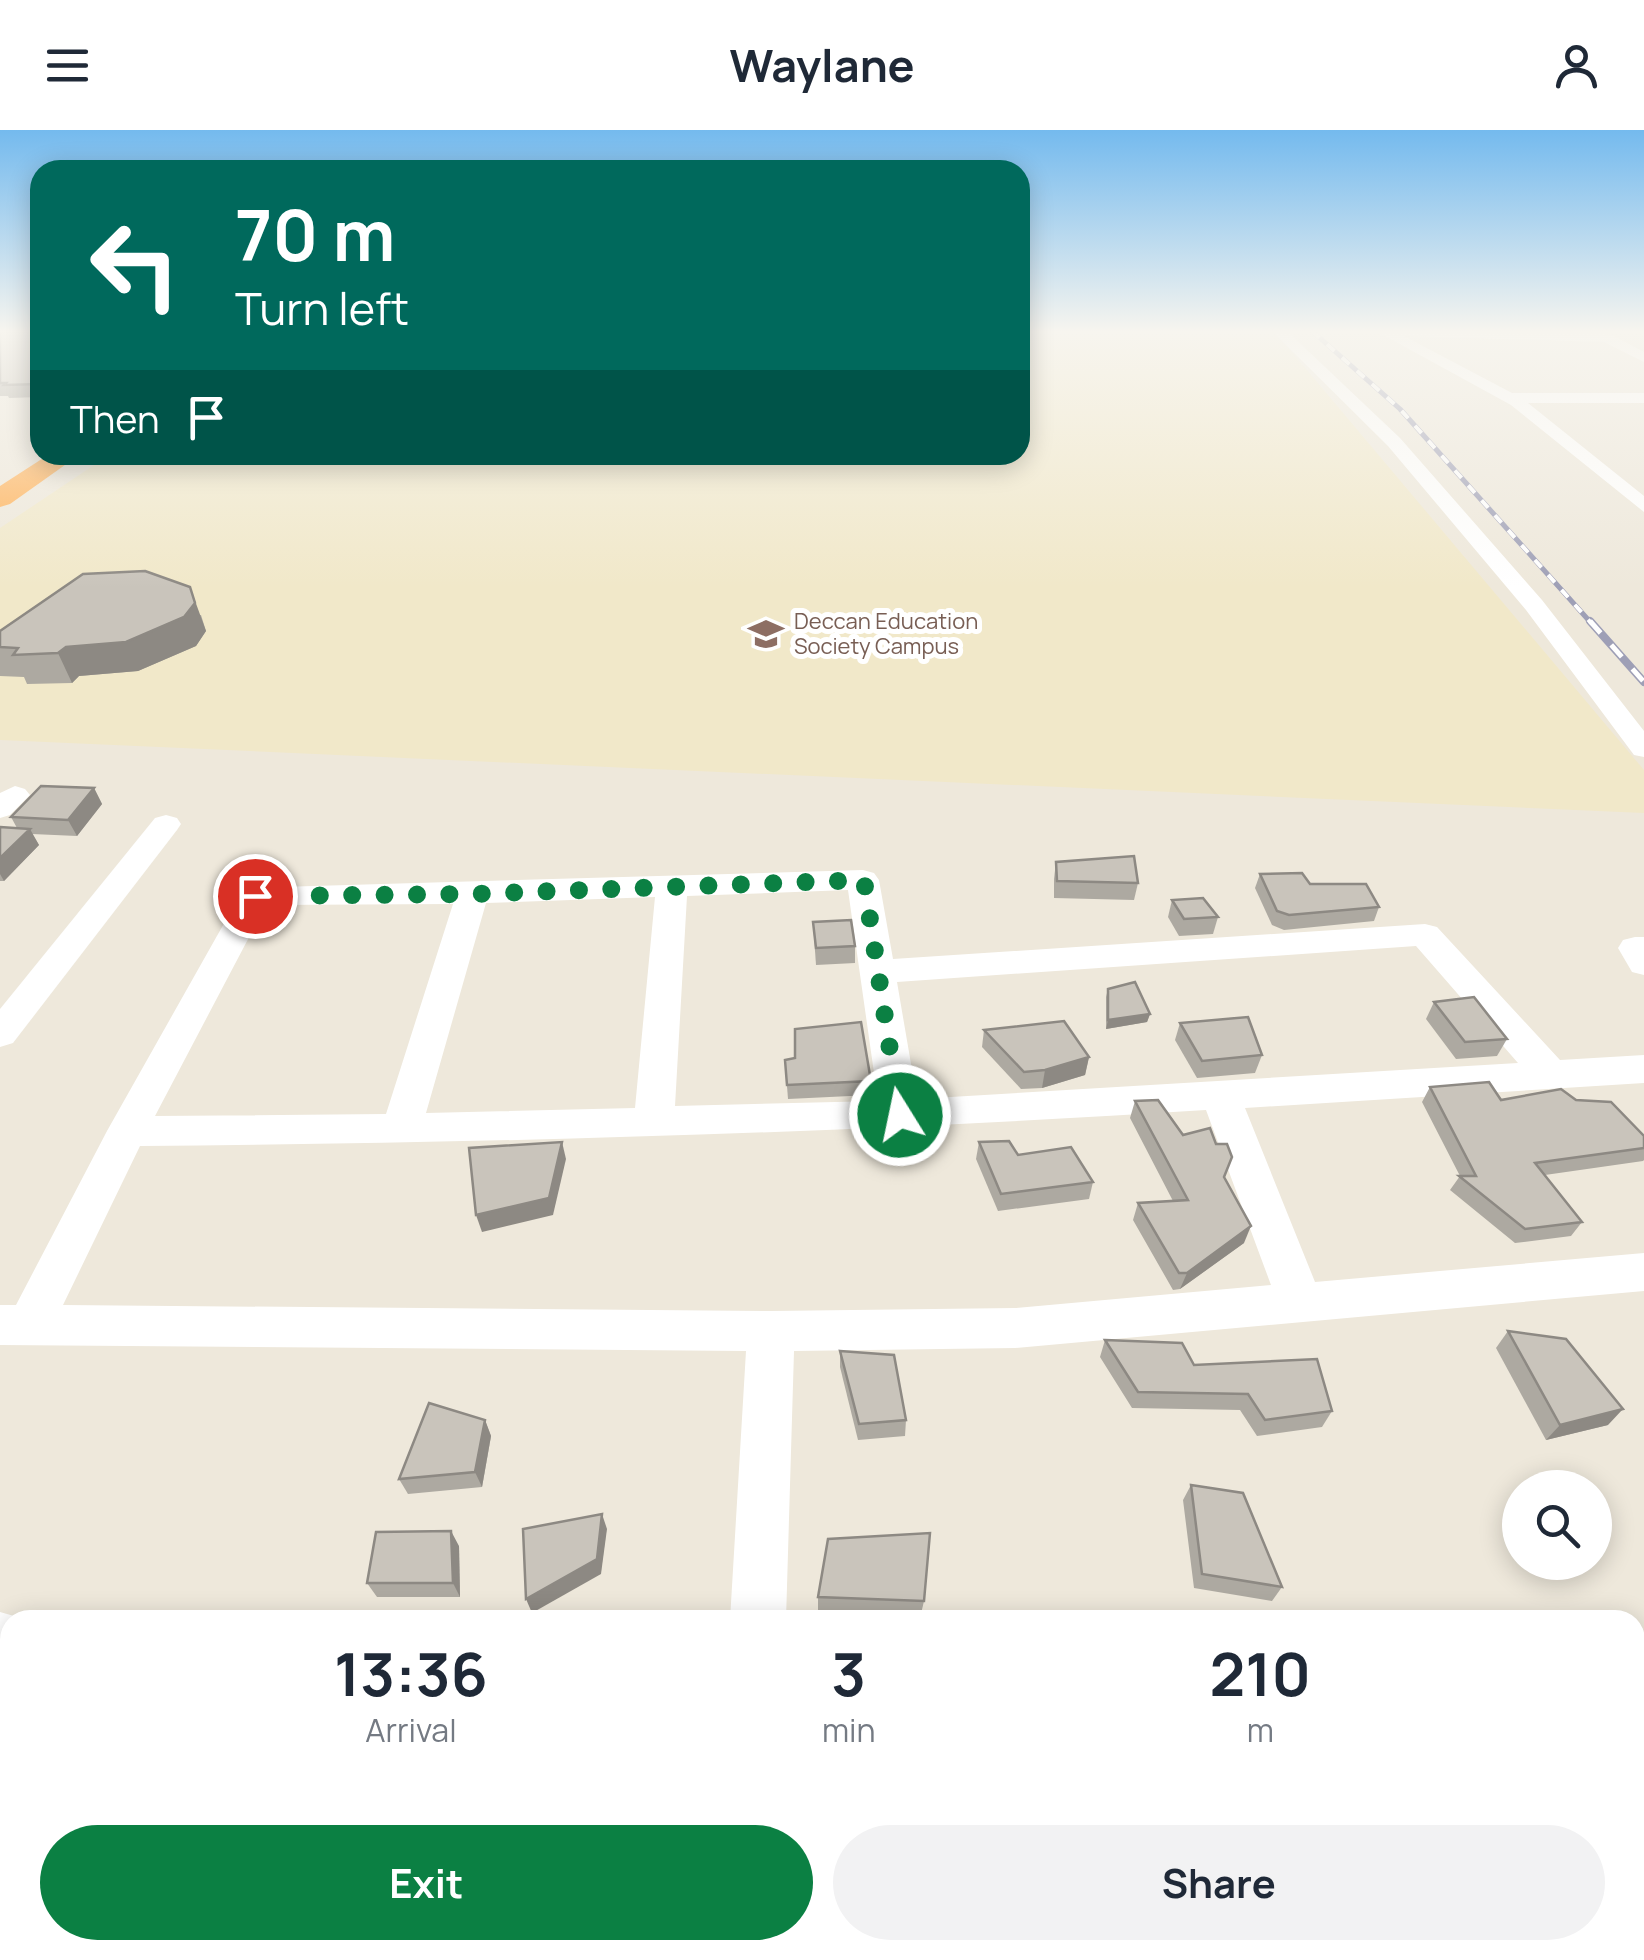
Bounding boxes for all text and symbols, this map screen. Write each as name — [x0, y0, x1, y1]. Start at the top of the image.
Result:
text: Waylane — [729, 34, 915, 96]
icon: menu — [40, 38, 95, 93]
icon: person — [1549, 38, 1604, 93]
text: 70 m — [235, 186, 395, 282]
icon: left — [70, 200, 200, 330]
text: Turn left — [235, 277, 409, 339]
icon: arrive — [179, 390, 234, 445]
text: Then — [70, 392, 159, 444]
place label: Deccan Education Society Campus — [794, 606, 978, 661]
school or university icon: Deccan Education Society Campus — [747, 615, 785, 653]
pin — [213, 854, 298, 939]
icon: arrive — [228, 869, 283, 924]
position arrow — [848, 1063, 952, 1167]
map controls — [1502, 1470, 1612, 1580]
button: search — [1502, 1470, 1612, 1580]
text: 13:36 — [334, 1632, 488, 1714]
text: 3 — [831, 1632, 866, 1714]
text: 210 — [1209, 1632, 1311, 1714]
text: Arrival — [365, 1708, 457, 1752]
text: min — [822, 1708, 876, 1752]
text: m — [1247, 1708, 1274, 1752]
button: Exit — [40, 1825, 813, 1940]
button: Share — [833, 1825, 1605, 1940]

